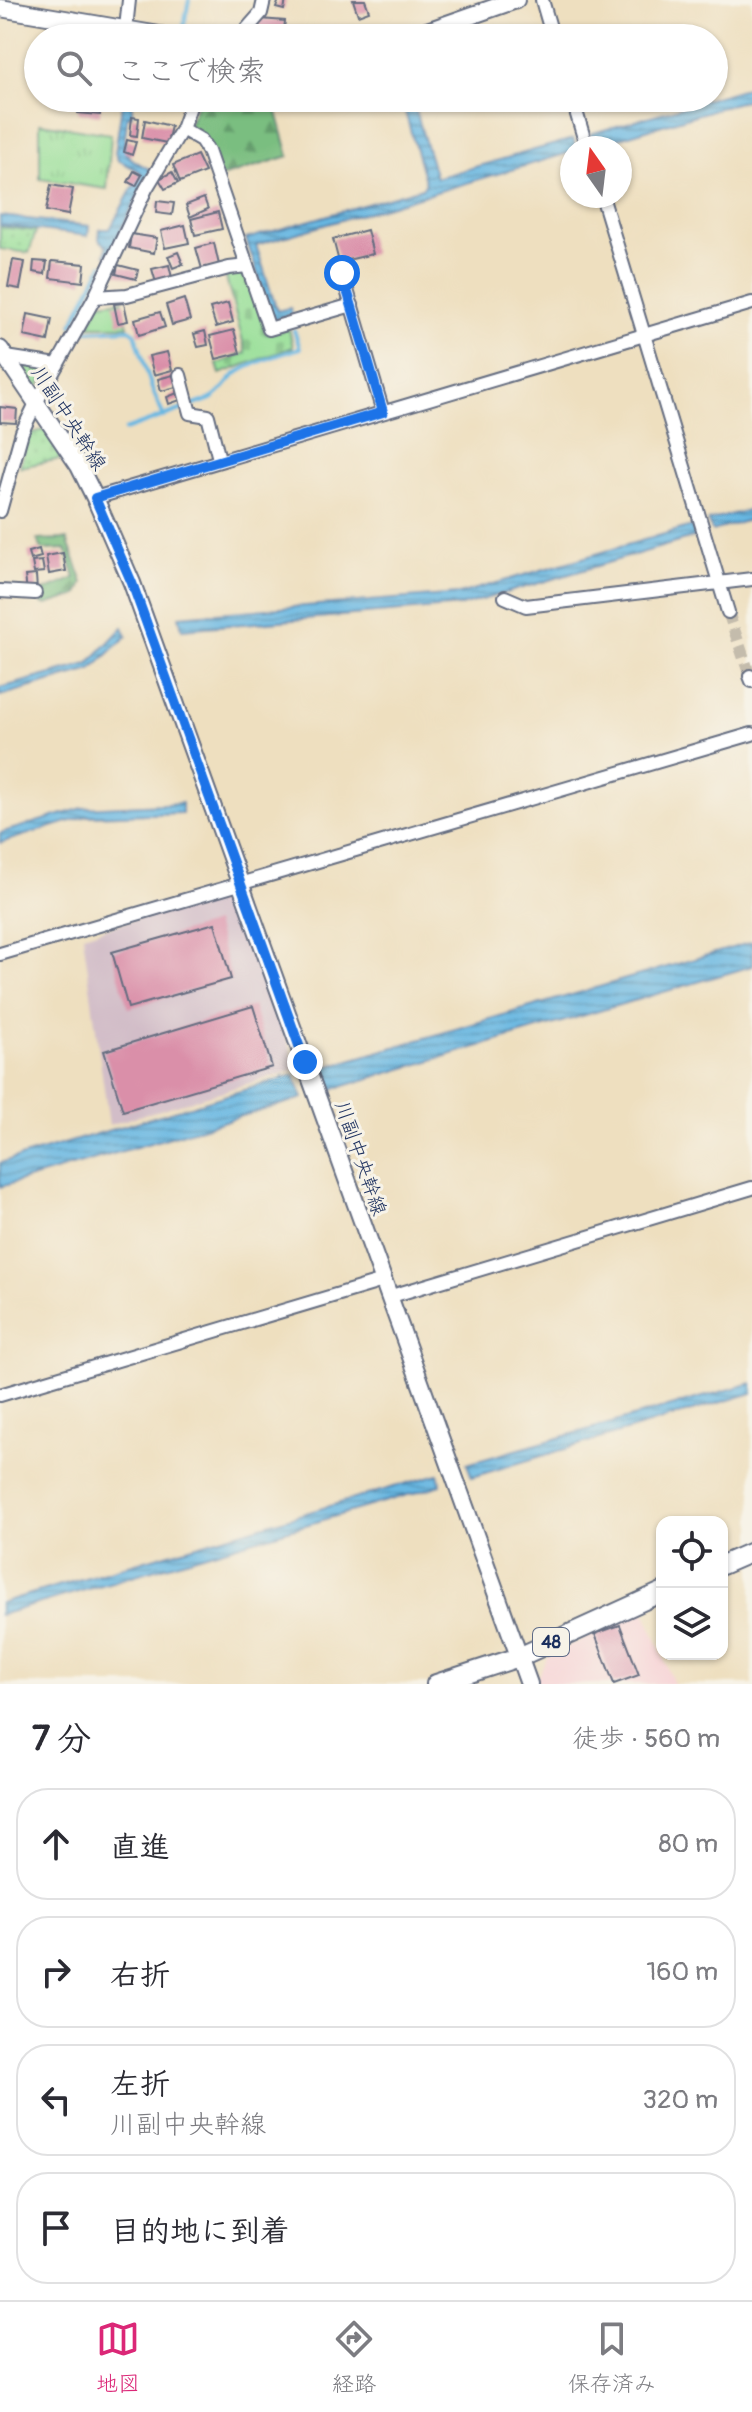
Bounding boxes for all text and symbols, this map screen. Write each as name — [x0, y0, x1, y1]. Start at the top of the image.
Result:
search box — [24, 24, 728, 112]
icon: search — [52, 46, 96, 90]
text: ここで検索 — [116, 53, 266, 90]
north arrow — [560, 136, 632, 208]
route start — [324, 255, 360, 291]
street label: 川副中央幹線 — [25, 361, 112, 475]
route end — [287, 1044, 323, 1080]
street label: 川副中央幹線 — [329, 1097, 392, 1219]
map controls — [656, 1516, 728, 1660]
button: locate — [656, 1516, 728, 1588]
button: layers — [656, 1588, 728, 1660]
road number: 48 — [533, 1628, 569, 1656]
text: 7 分 — [32, 1718, 91, 1761]
text: 徒歩 · 560 m — [573, 1723, 720, 1755]
icon: ahead — [34, 1822, 78, 1866]
text: 80 m — [658, 1828, 718, 1860]
text: 直進 — [110, 1829, 170, 1866]
icon: right — [34, 1950, 78, 1994]
text: 160 m — [646, 1956, 718, 1988]
text: 右折 — [110, 1957, 170, 1994]
text: 左折 — [110, 2066, 170, 2103]
icon: left — [34, 2078, 78, 2122]
text: 320 m — [642, 2084, 718, 2116]
text: 川副中央幹線 — [110, 2109, 266, 2141]
icon: arrive — [34, 2206, 78, 2250]
text: 目的地に到着 — [110, 2213, 290, 2250]
tab: 地図 — [96, 2317, 140, 2398]
tab: 経路 — [332, 2317, 376, 2398]
tab: 保存済み — [568, 2317, 656, 2398]

